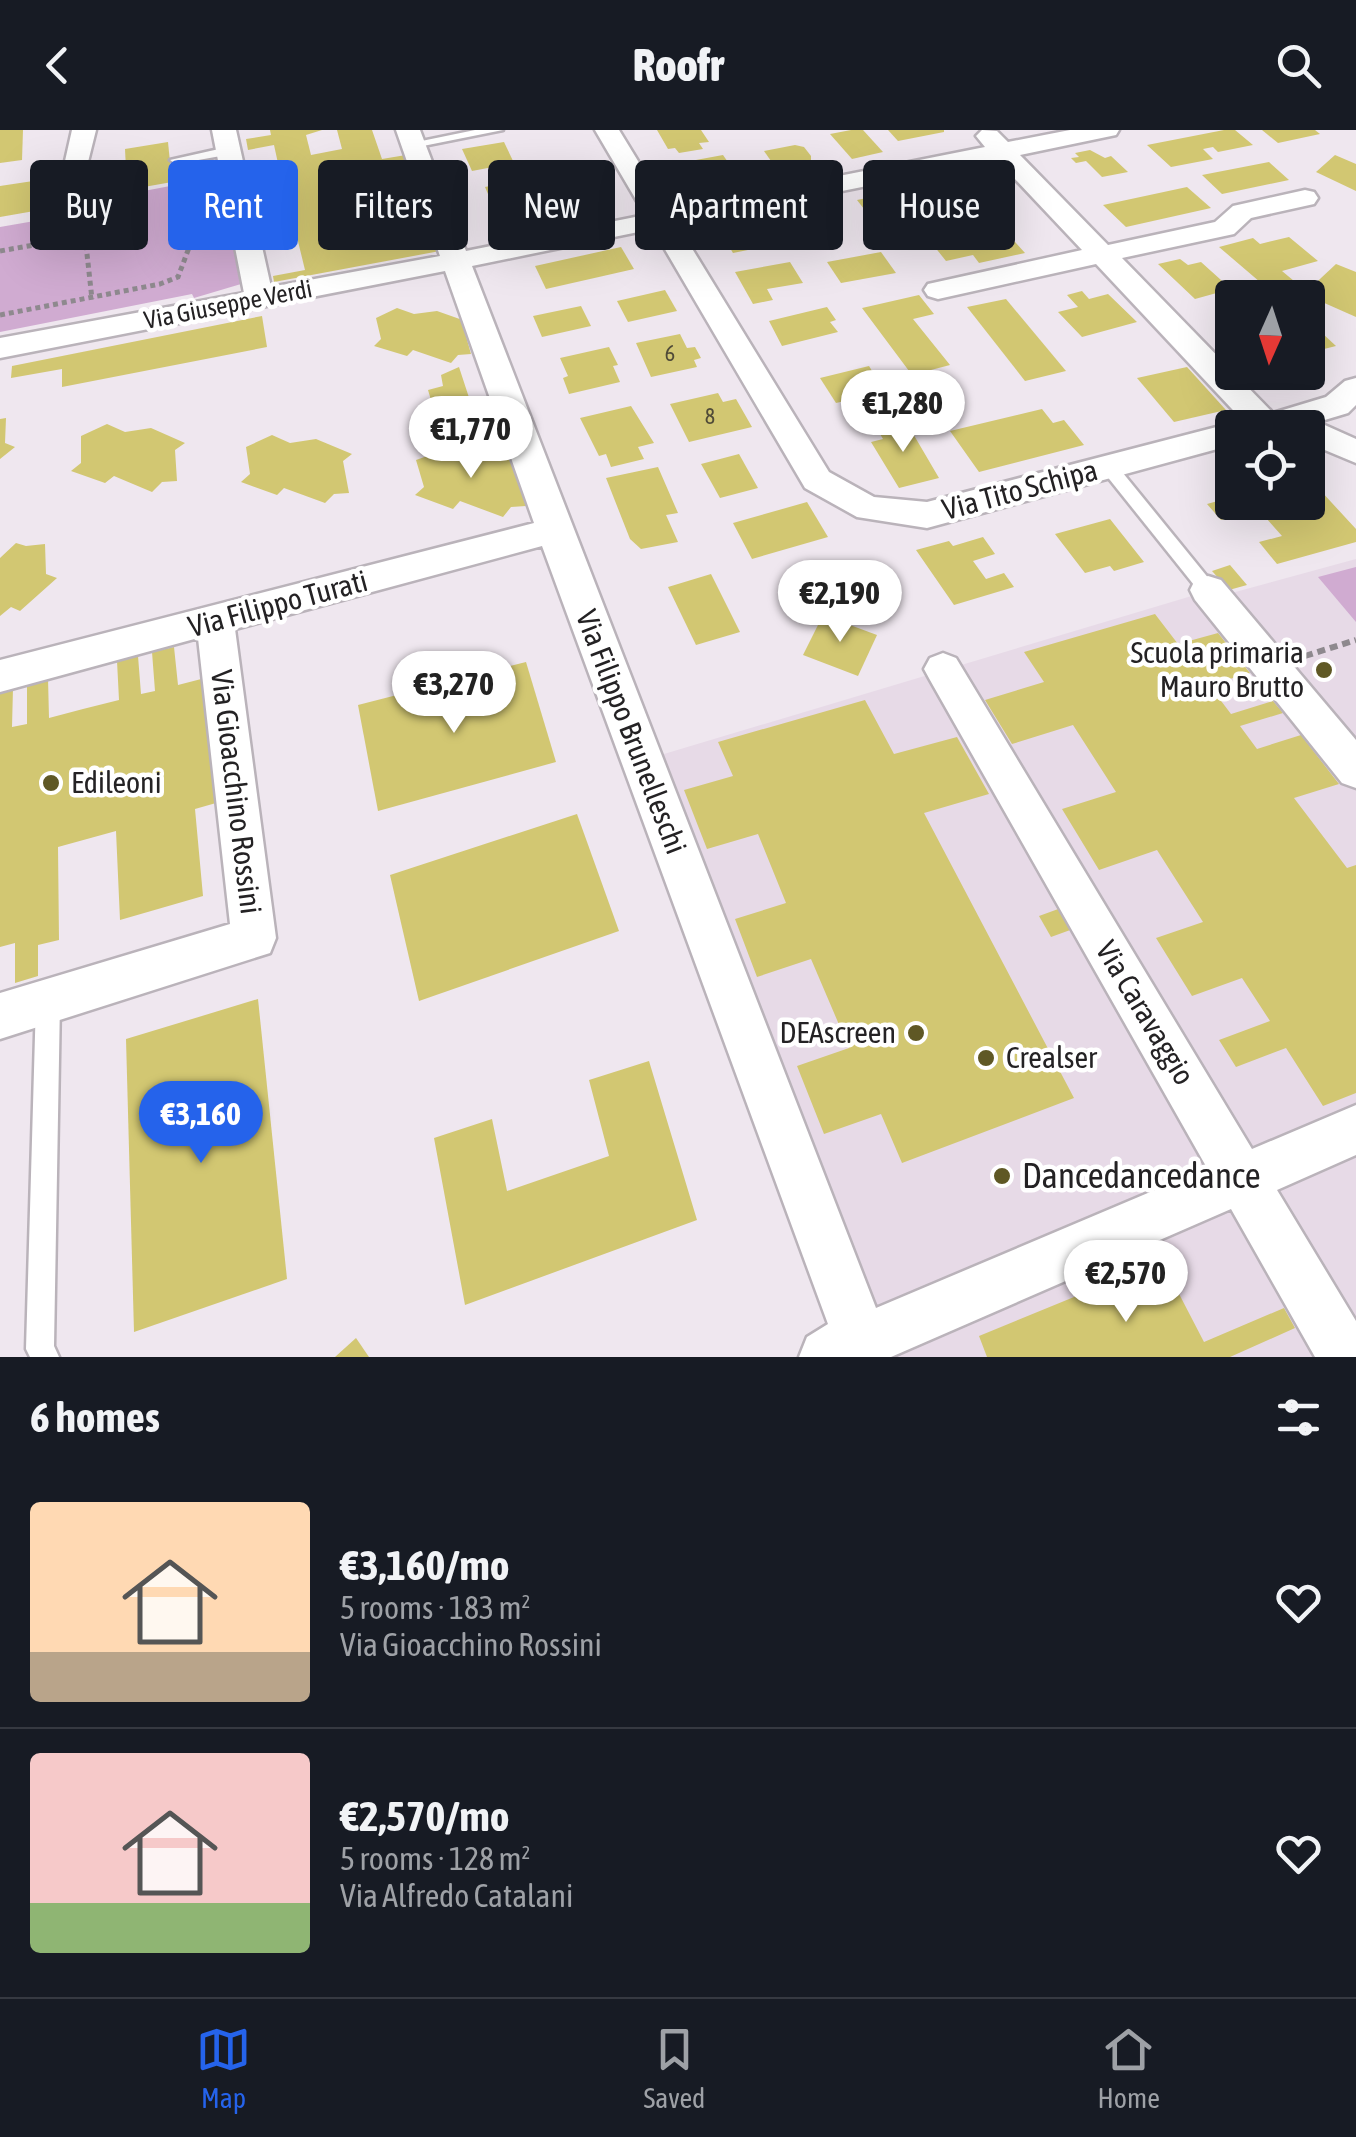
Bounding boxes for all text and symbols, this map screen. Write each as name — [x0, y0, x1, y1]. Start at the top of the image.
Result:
icon: back — [30, 38, 85, 93]
icon: search — [1271, 38, 1326, 93]
text: Roofr — [633, 39, 723, 91]
chip: Buy — [30, 160, 148, 250]
chip: Rent — [168, 160, 298, 250]
chip: Filters — [318, 160, 468, 250]
chip: New — [488, 160, 615, 250]
chip: Apartment — [635, 160, 843, 250]
chip: House — [863, 160, 1015, 250]
street label: Via Giuseppe Verdi — [142, 274, 314, 334]
north arrow — [1215, 280, 1325, 390]
map controls — [1215, 280, 1325, 520]
house number: 6 — [665, 340, 675, 366]
pin: €1,280 — [822, 370, 984, 455]
text: €1,280 — [863, 384, 943, 421]
pin: €1,770 — [390, 396, 552, 481]
house number: 8 — [705, 403, 715, 429]
text: €1,770 — [431, 410, 511, 447]
button: locate — [1215, 410, 1325, 520]
street label: Via Tito Schipa — [939, 452, 1101, 526]
pin: €2,190 — [759, 560, 921, 645]
street label: Via Filippo Turati — [184, 563, 371, 643]
text: €2,190 — [800, 574, 880, 611]
street label: Via Filippo Brunelleschi — [570, 605, 694, 858]
place label: Scuola primaria Mauro Brutto — [1130, 635, 1304, 703]
pin: €3,270 — [373, 651, 535, 736]
marker: Scuola primaria Mauro Brutto — [1313, 659, 1335, 681]
text: €3,270 — [414, 665, 494, 702]
street label: Via Gioacchino Rossini — [205, 668, 269, 916]
place label: Edileoni — [71, 765, 162, 799]
marker: Edileoni — [40, 772, 62, 794]
street label: Via Caravaggio — [1090, 934, 1202, 1090]
place label: DEAscreen — [780, 1015, 896, 1049]
marker: DEAscreen — [905, 1022, 927, 1044]
place label: Crealser — [1006, 1040, 1098, 1074]
marker: Crealser — [975, 1047, 997, 1069]
pin: €3,160 — [120, 1081, 282, 1166]
text: €3,160 — [161, 1095, 241, 1132]
place label: Dancedancedance — [1022, 1155, 1261, 1195]
marker: Dancedancedance — [991, 1165, 1013, 1187]
pin: €2,570 — [1045, 1240, 1207, 1325]
text: €2,570 — [1086, 1254, 1166, 1291]
icon: filters — [1271, 1390, 1326, 1445]
text: 6 homes — [30, 1393, 160, 1441]
text: €3,160/mo — [340, 1541, 510, 1589]
icon: home — [110, 1542, 230, 1662]
icon: heart — [1271, 1575, 1326, 1630]
text: 5 rooms · 183 m² — [340, 1589, 530, 1626]
text: Via Gioacchino Rossini — [340, 1626, 602, 1663]
text: €2,570/mo — [340, 1792, 510, 1840]
icon: home — [110, 1793, 230, 1913]
icon: heart — [1271, 1826, 1326, 1881]
text: 5 rooms · 128 m² — [340, 1840, 530, 1877]
text: Via Alfredo Catalani — [340, 1877, 573, 1914]
tab: Map — [196, 2022, 251, 2114]
tab: Saved — [643, 2022, 705, 2114]
tab: Home — [1098, 2022, 1160, 2114]

